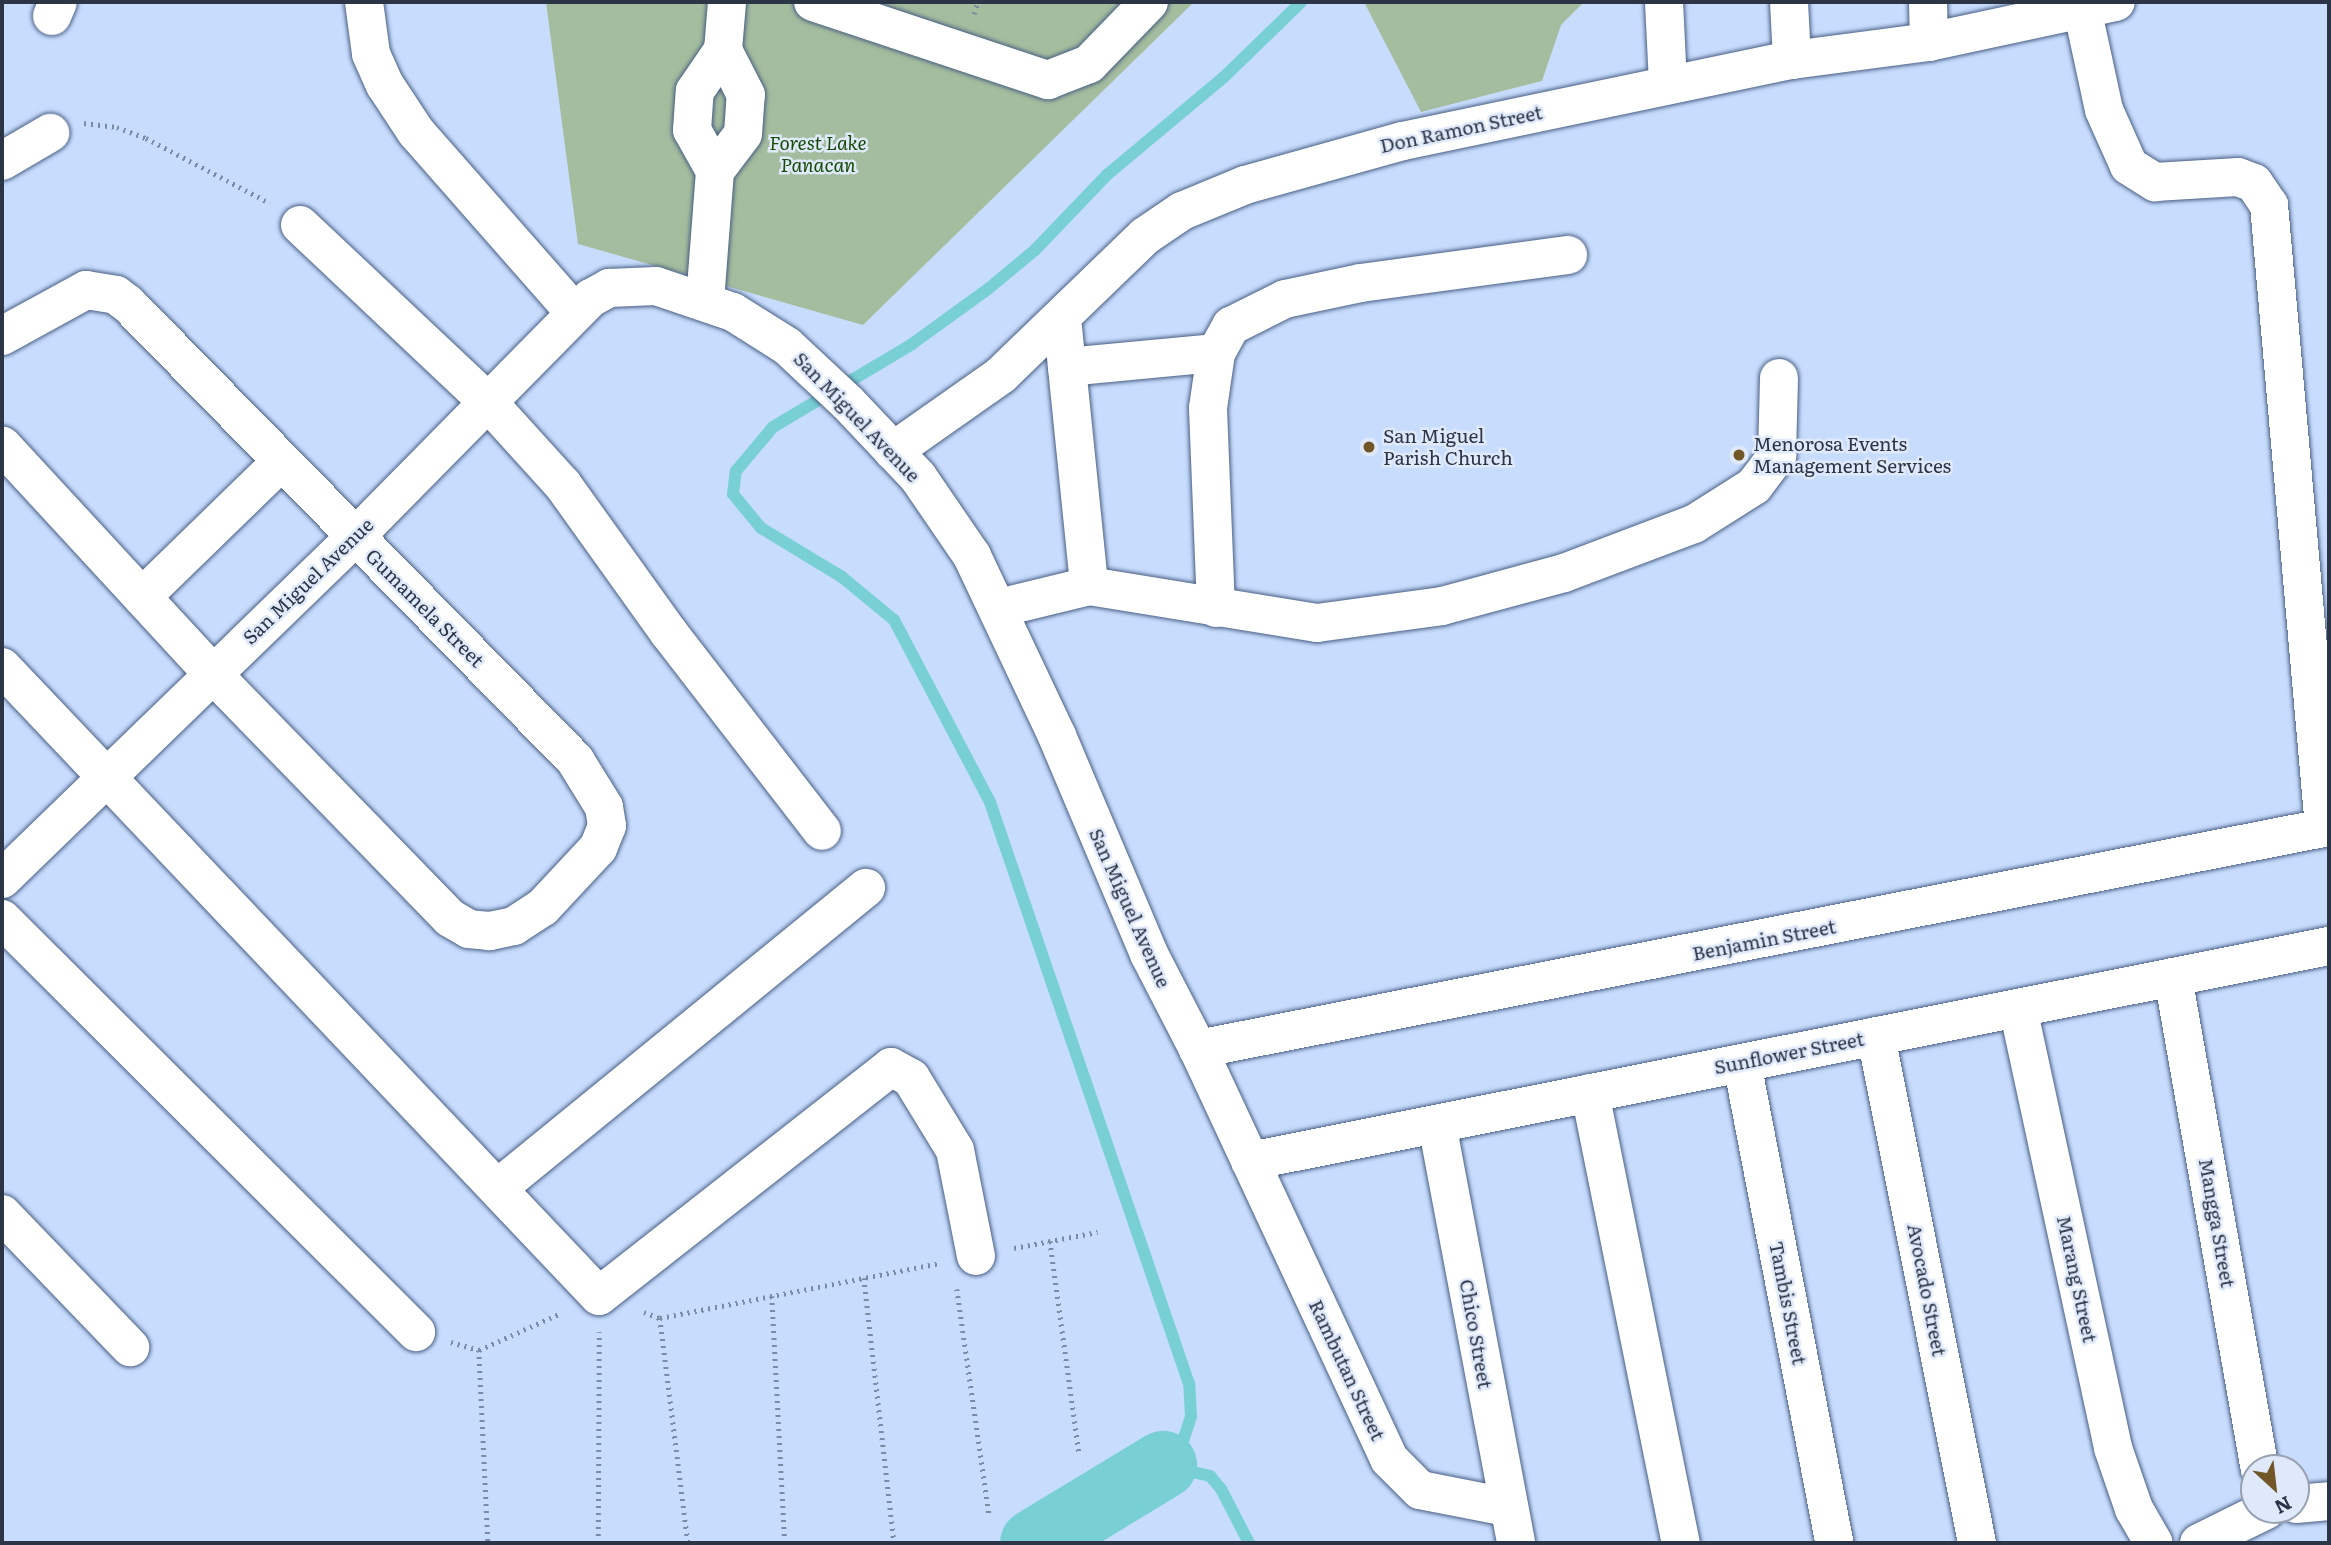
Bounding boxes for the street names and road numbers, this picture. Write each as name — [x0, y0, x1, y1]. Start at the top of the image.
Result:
street label: Don Ramon Street — [1378, 101, 1544, 157]
street label: San Miguel Avenue — [789, 347, 925, 487]
street label: San Miguel Avenue — [238, 513, 378, 649]
street label: Gumamela Street — [361, 544, 489, 672]
street label: San Miguel Avenue — [1085, 825, 1175, 991]
street label: Benjamin Street — [1690, 915, 1838, 965]
street label: Sunflower Street — [1712, 1027, 1866, 1079]
street label: Mangga Street — [2194, 1157, 2240, 1289]
street label: Marang Street — [2052, 1213, 2102, 1345]
street label: Avocado Street — [1903, 1222, 1951, 1358]
street label: Tambis Street — [1765, 1239, 1811, 1367]
street label: Chico Street — [1455, 1278, 1497, 1390]
street label: Rambutan Street — [1304, 1296, 1390, 1444]

